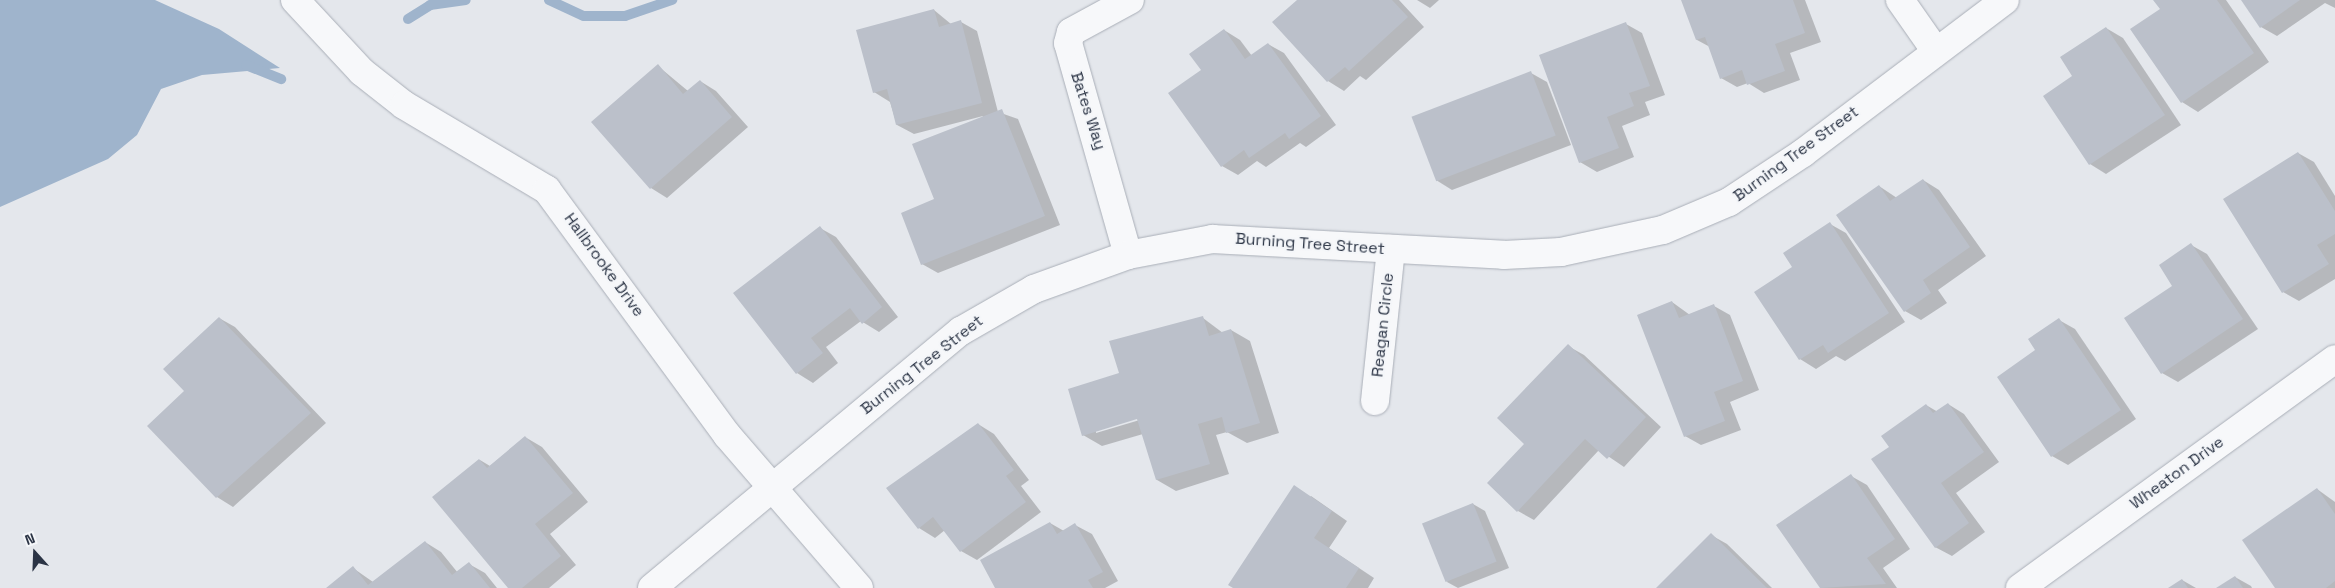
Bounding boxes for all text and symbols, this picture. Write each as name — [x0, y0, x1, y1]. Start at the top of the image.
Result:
street label: Bates Way — [1066, 70, 1110, 152]
street label: Burning Tree Street — [1730, 102, 1862, 206]
street label: Hallbrooke Drive — [560, 209, 648, 321]
street label: Burning Tree Street — [1234, 229, 1386, 259]
street label: Reagan Circle — [1368, 272, 1398, 378]
street label: Burning Tree Street — [857, 311, 987, 419]
street label: Wheaton Drive — [2126, 433, 2228, 513]
north arrow — [10, 528, 60, 578]
text: N — [22, 529, 37, 549]

